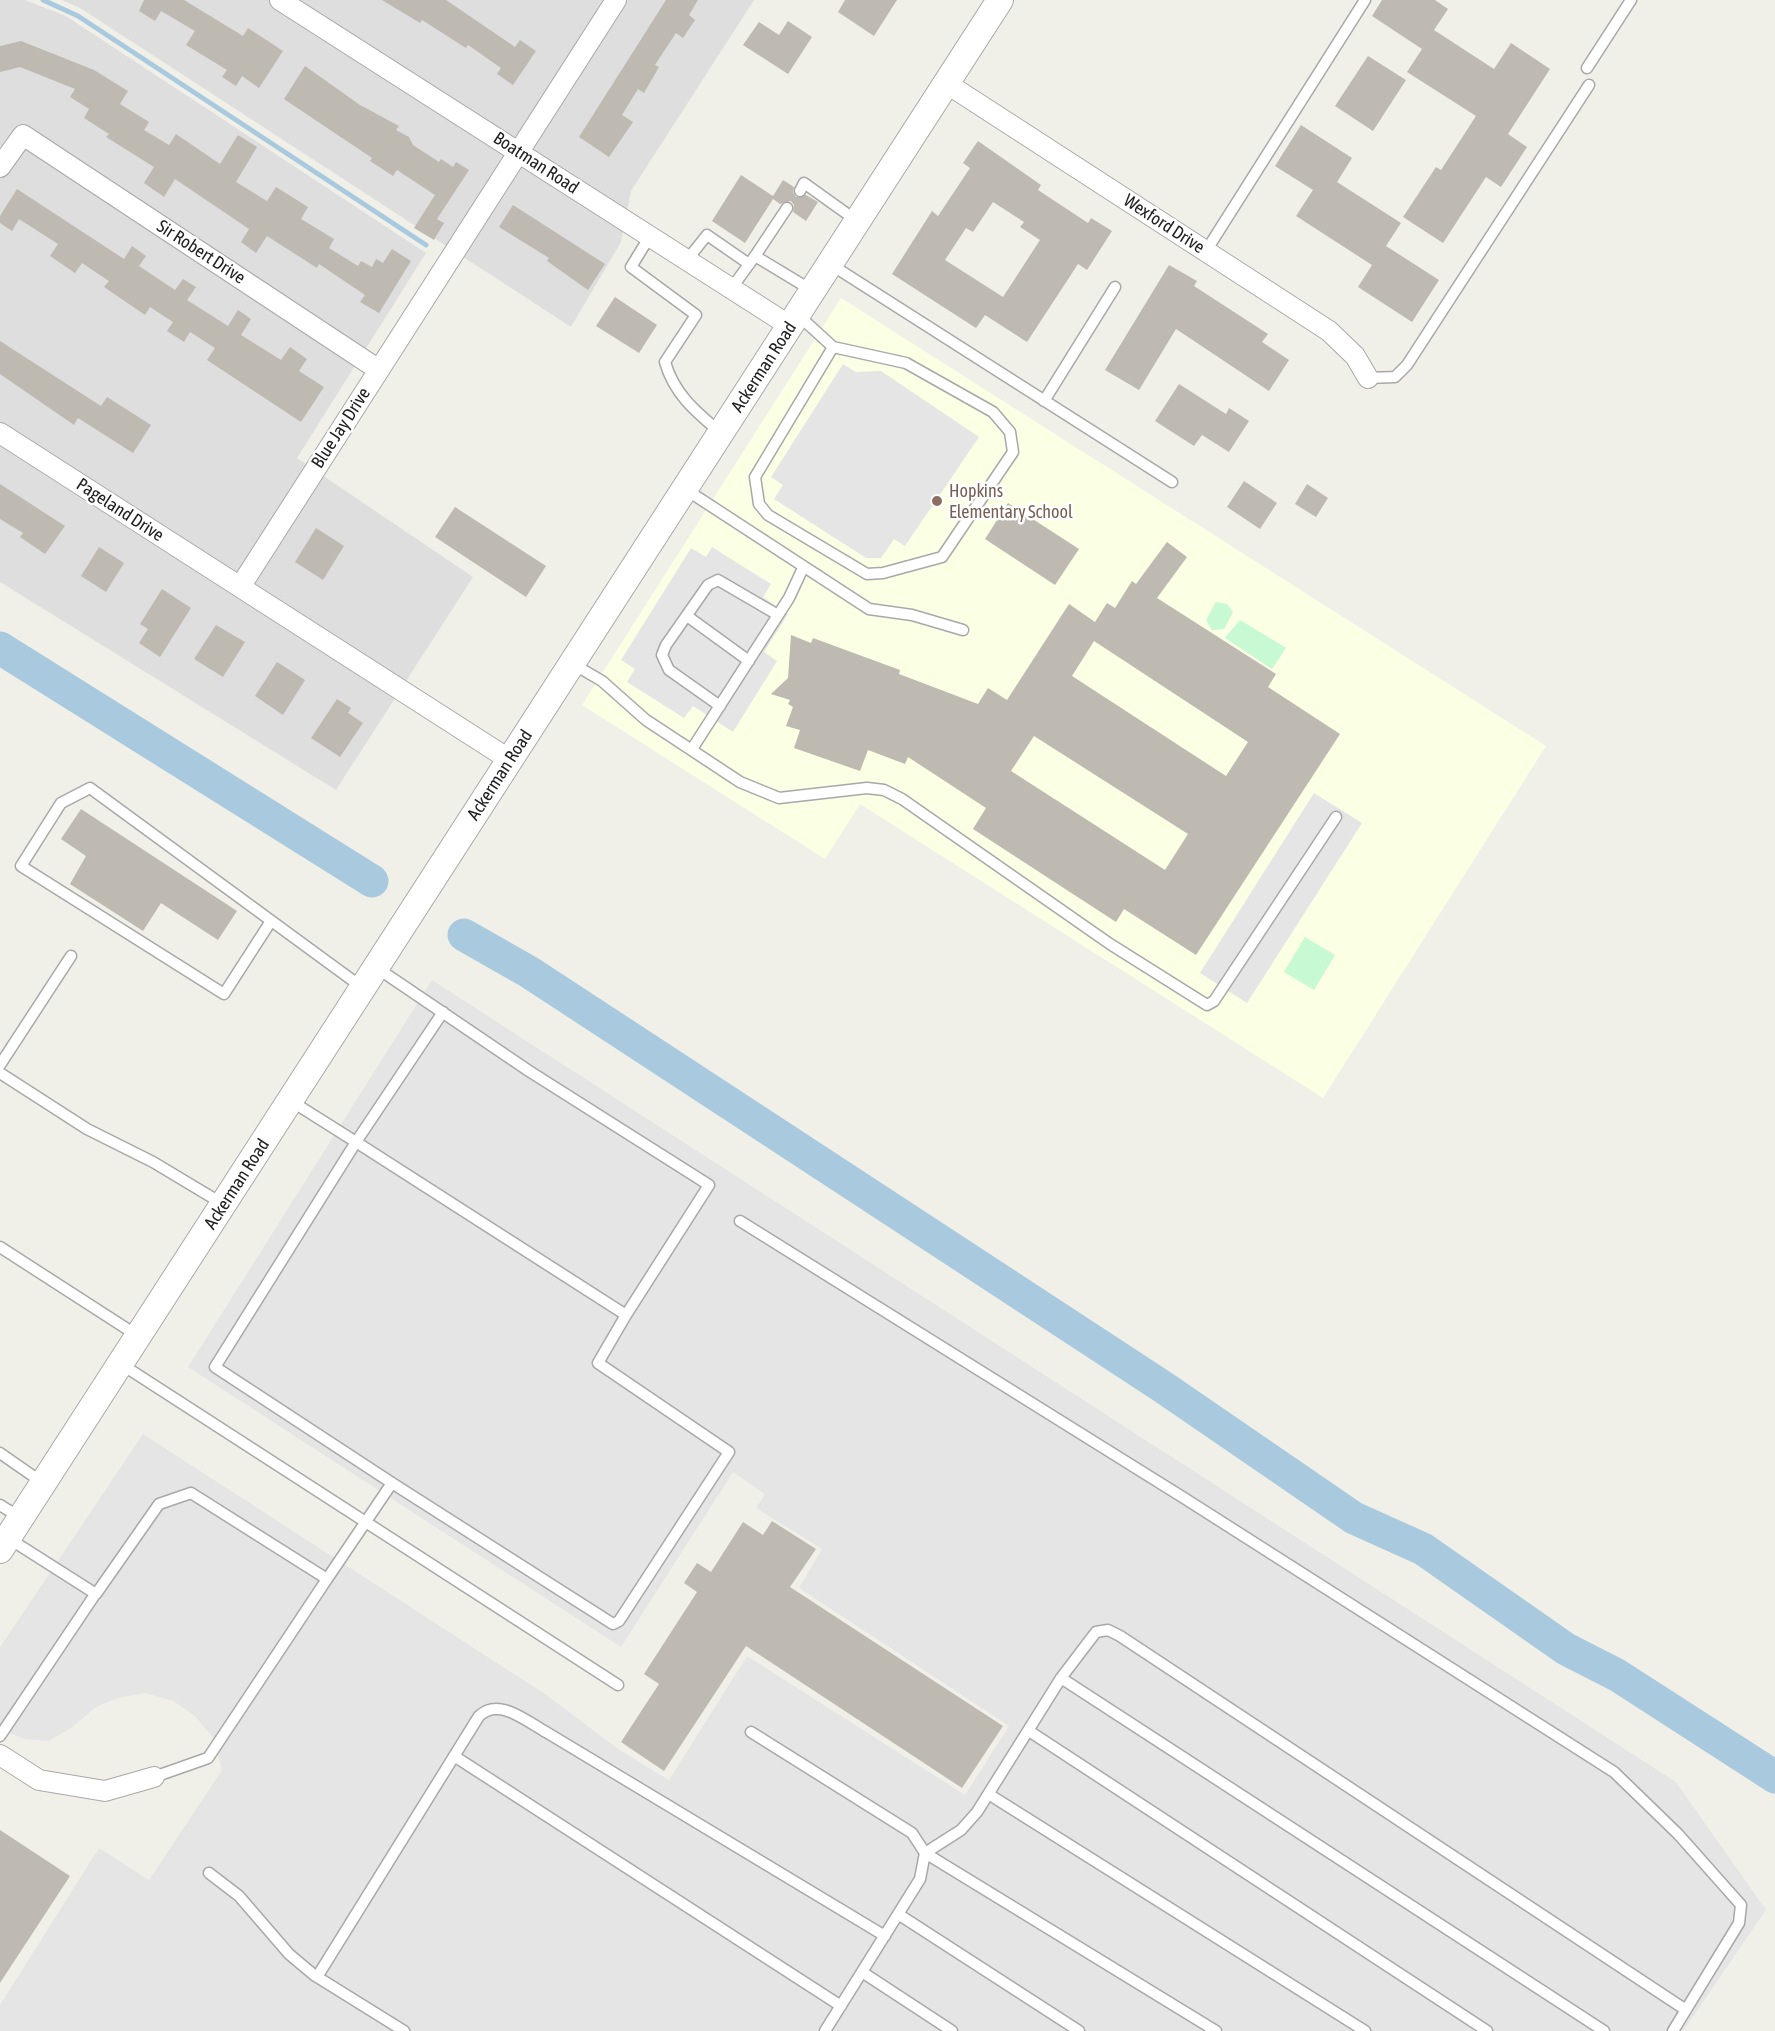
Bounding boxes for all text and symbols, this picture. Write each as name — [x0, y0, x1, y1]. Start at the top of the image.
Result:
street label: Boatman Road — [489, 127, 583, 199]
street label: Wexford Drive — [1119, 190, 1209, 258]
street label: Sir Robert Drive — [153, 215, 249, 289]
street label: Ackerman Road — [727, 318, 801, 416]
street label: Blue Jay Drive — [307, 384, 375, 472]
street label: Pageland Drive — [72, 474, 168, 546]
place label: Hopkins Elementary School — [949, 480, 1073, 522]
marker: Hopkins Elementary School — [930, 494, 944, 508]
street label: Ackerman Road — [463, 726, 537, 824]
street label: Ackerman Road — [200, 1135, 274, 1233]

